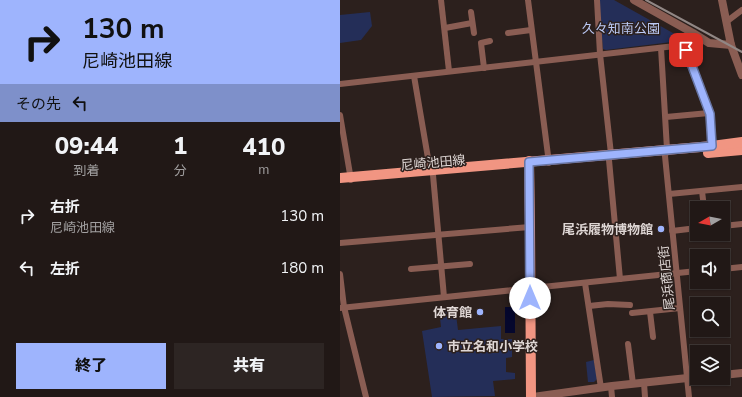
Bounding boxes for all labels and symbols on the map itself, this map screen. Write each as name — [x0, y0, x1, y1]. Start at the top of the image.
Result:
park label: 久々知南公園 — [582, 20, 660, 38]
pin — [669, 33, 703, 67]
street label: 尼崎池田線 — [400, 151, 466, 175]
north arrow — [690, 201, 730, 241]
place label: 尾浜履物博物館 — [562, 221, 653, 239]
marker: 尾浜履物博物館 — [656, 224, 666, 234]
street label: 尾浜商店街 — [655, 245, 679, 311]
position arrow — [509, 277, 551, 319]
place label: 体育館 — [433, 304, 472, 322]
marker: 体育館 — [475, 307, 485, 317]
place label: 市立名和小学校 — [447, 338, 538, 356]
marker: 市立名和小学校 — [434, 341, 444, 351]

